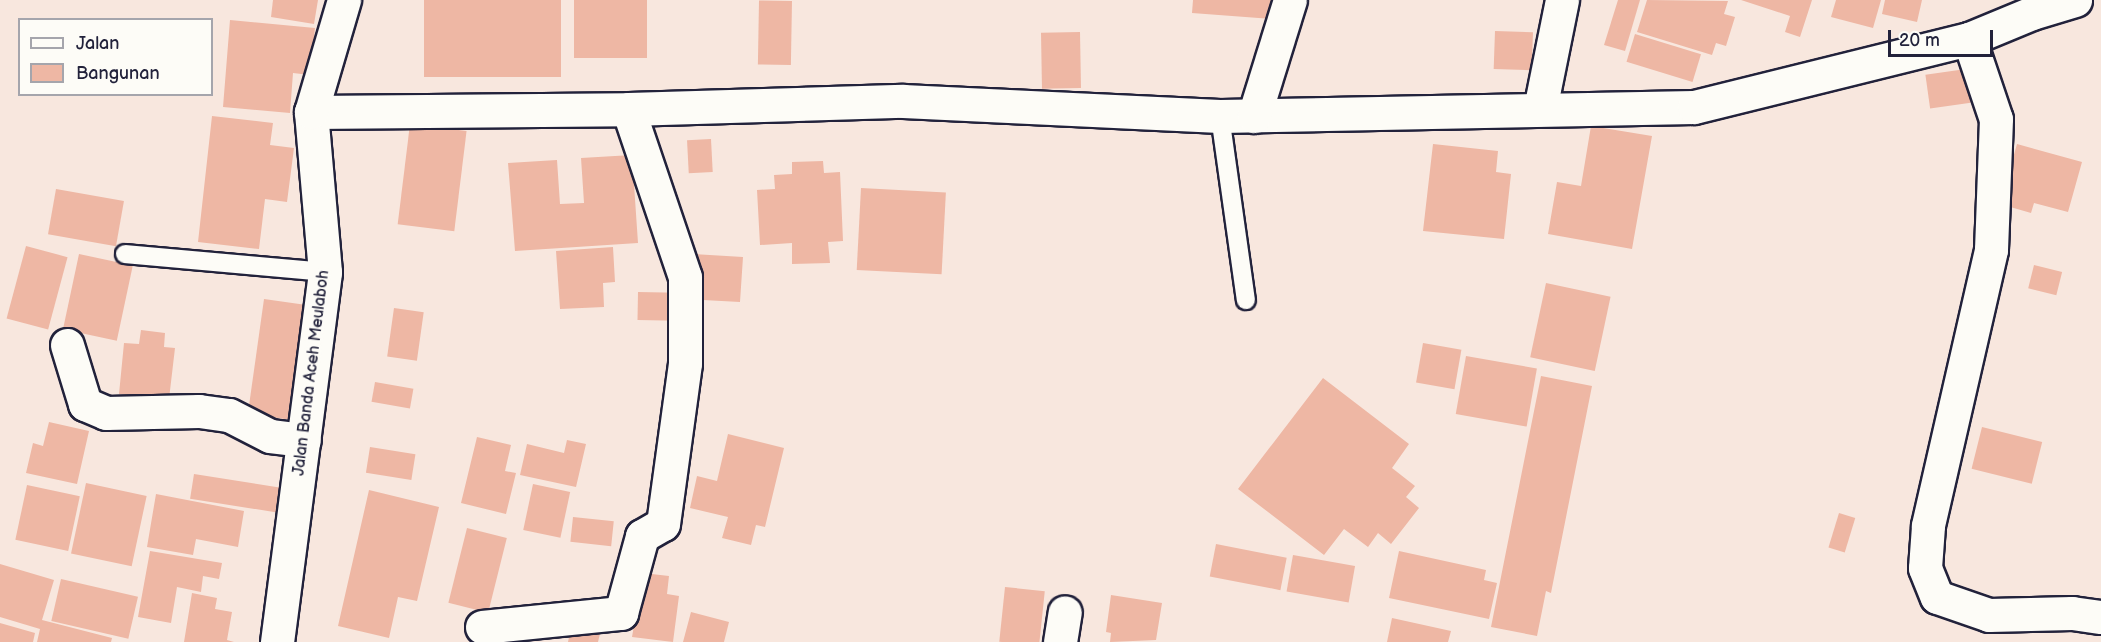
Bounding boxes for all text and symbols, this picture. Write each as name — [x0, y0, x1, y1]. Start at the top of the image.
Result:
legend — [18, 18, 213, 96]
scale bar — [1891, 18, 1996, 56]
text: 20 m — [1899, 30, 1940, 51]
text: Jalan — [76, 33, 119, 54]
text: Bangunan — [76, 63, 160, 84]
street label: Jalan Banda Aceh Meulaboh — [290, 269, 334, 477]

